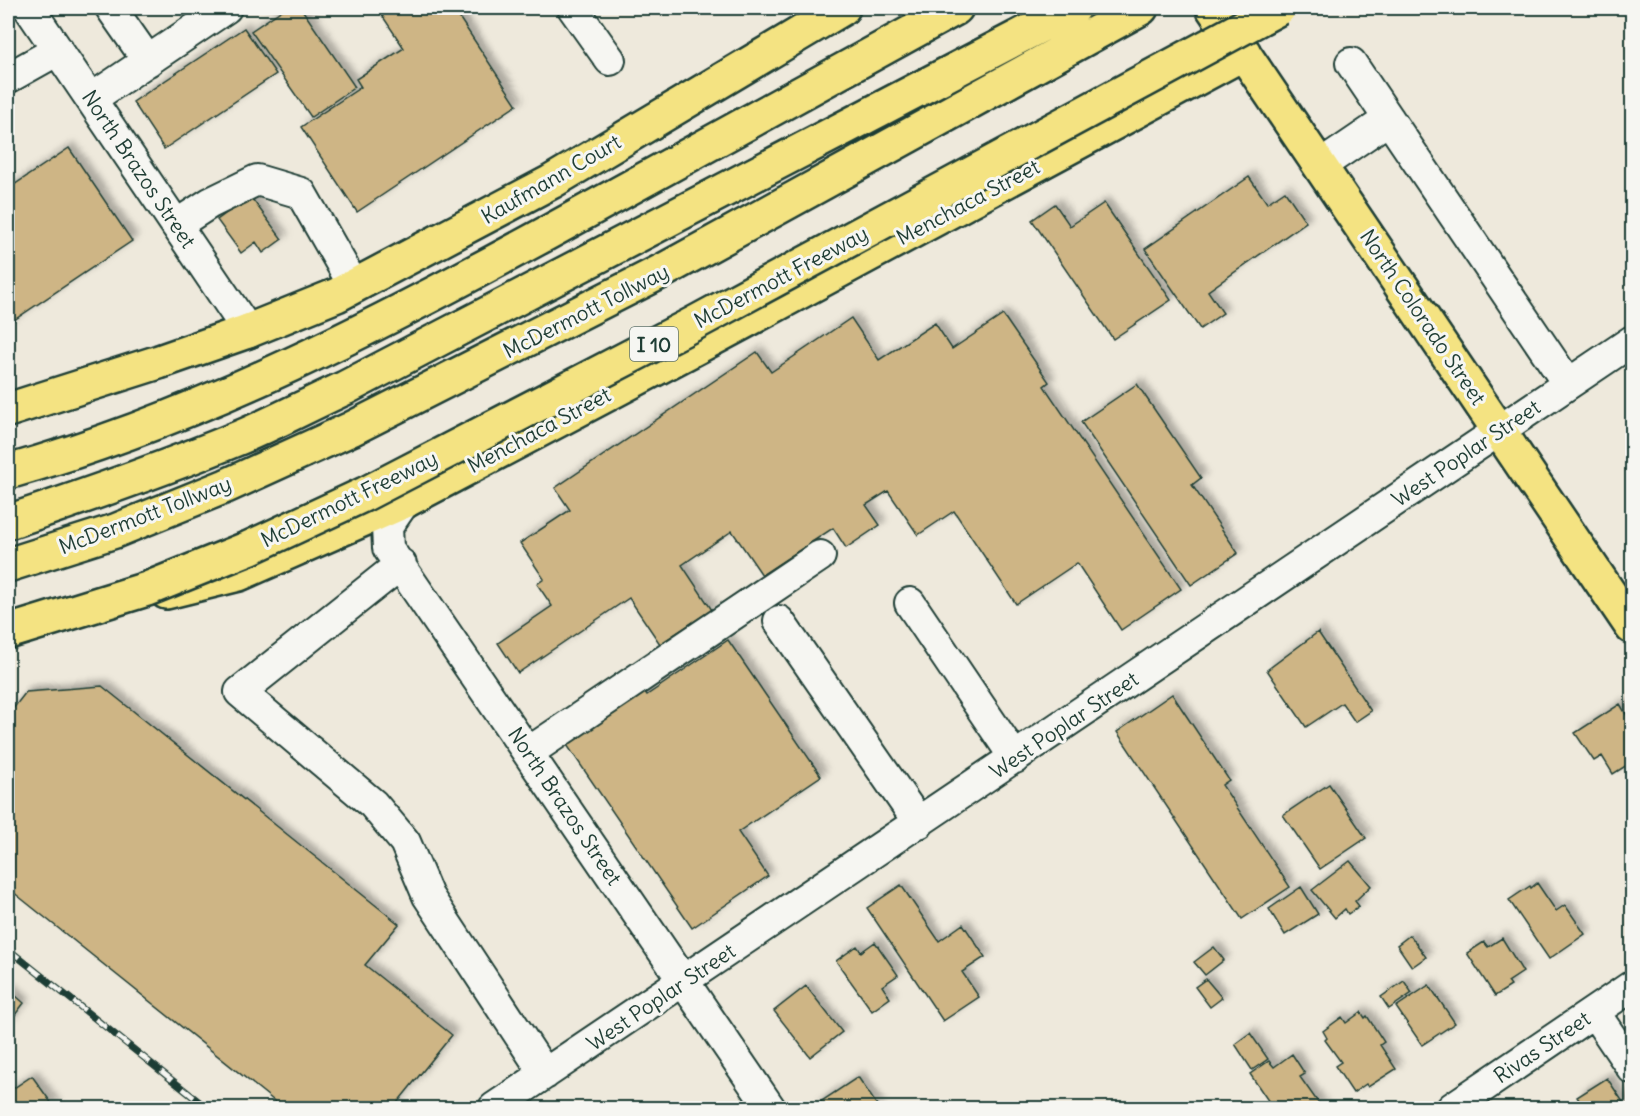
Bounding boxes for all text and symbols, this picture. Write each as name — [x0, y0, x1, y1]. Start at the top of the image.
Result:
street label: North Brazos Street — [76, 85, 202, 253]
street label: Kaufmann Court — [476, 128, 626, 230]
street label: Menchaca Street — [892, 153, 1044, 251]
street label: McDermott Freeway — [689, 220, 873, 334]
street label: North Colorado Street — [1354, 224, 1492, 410]
street label: McDermott Tollway — [499, 258, 673, 364]
road number: I 10 — [630, 327, 678, 361]
street label: Menchaca Street — [463, 381, 615, 479]
street label: West Poplar Street — [1387, 393, 1545, 513]
street label: McDermott Freeway — [256, 445, 442, 553]
street label: McDermott Tollway — [55, 470, 235, 560]
street label: West Poplar Street — [985, 665, 1143, 785]
street label: North Brazos Street — [502, 722, 628, 890]
street label: West Poplar Street — [582, 937, 740, 1057]
street label: Rivas Street — [1489, 1005, 1595, 1089]

